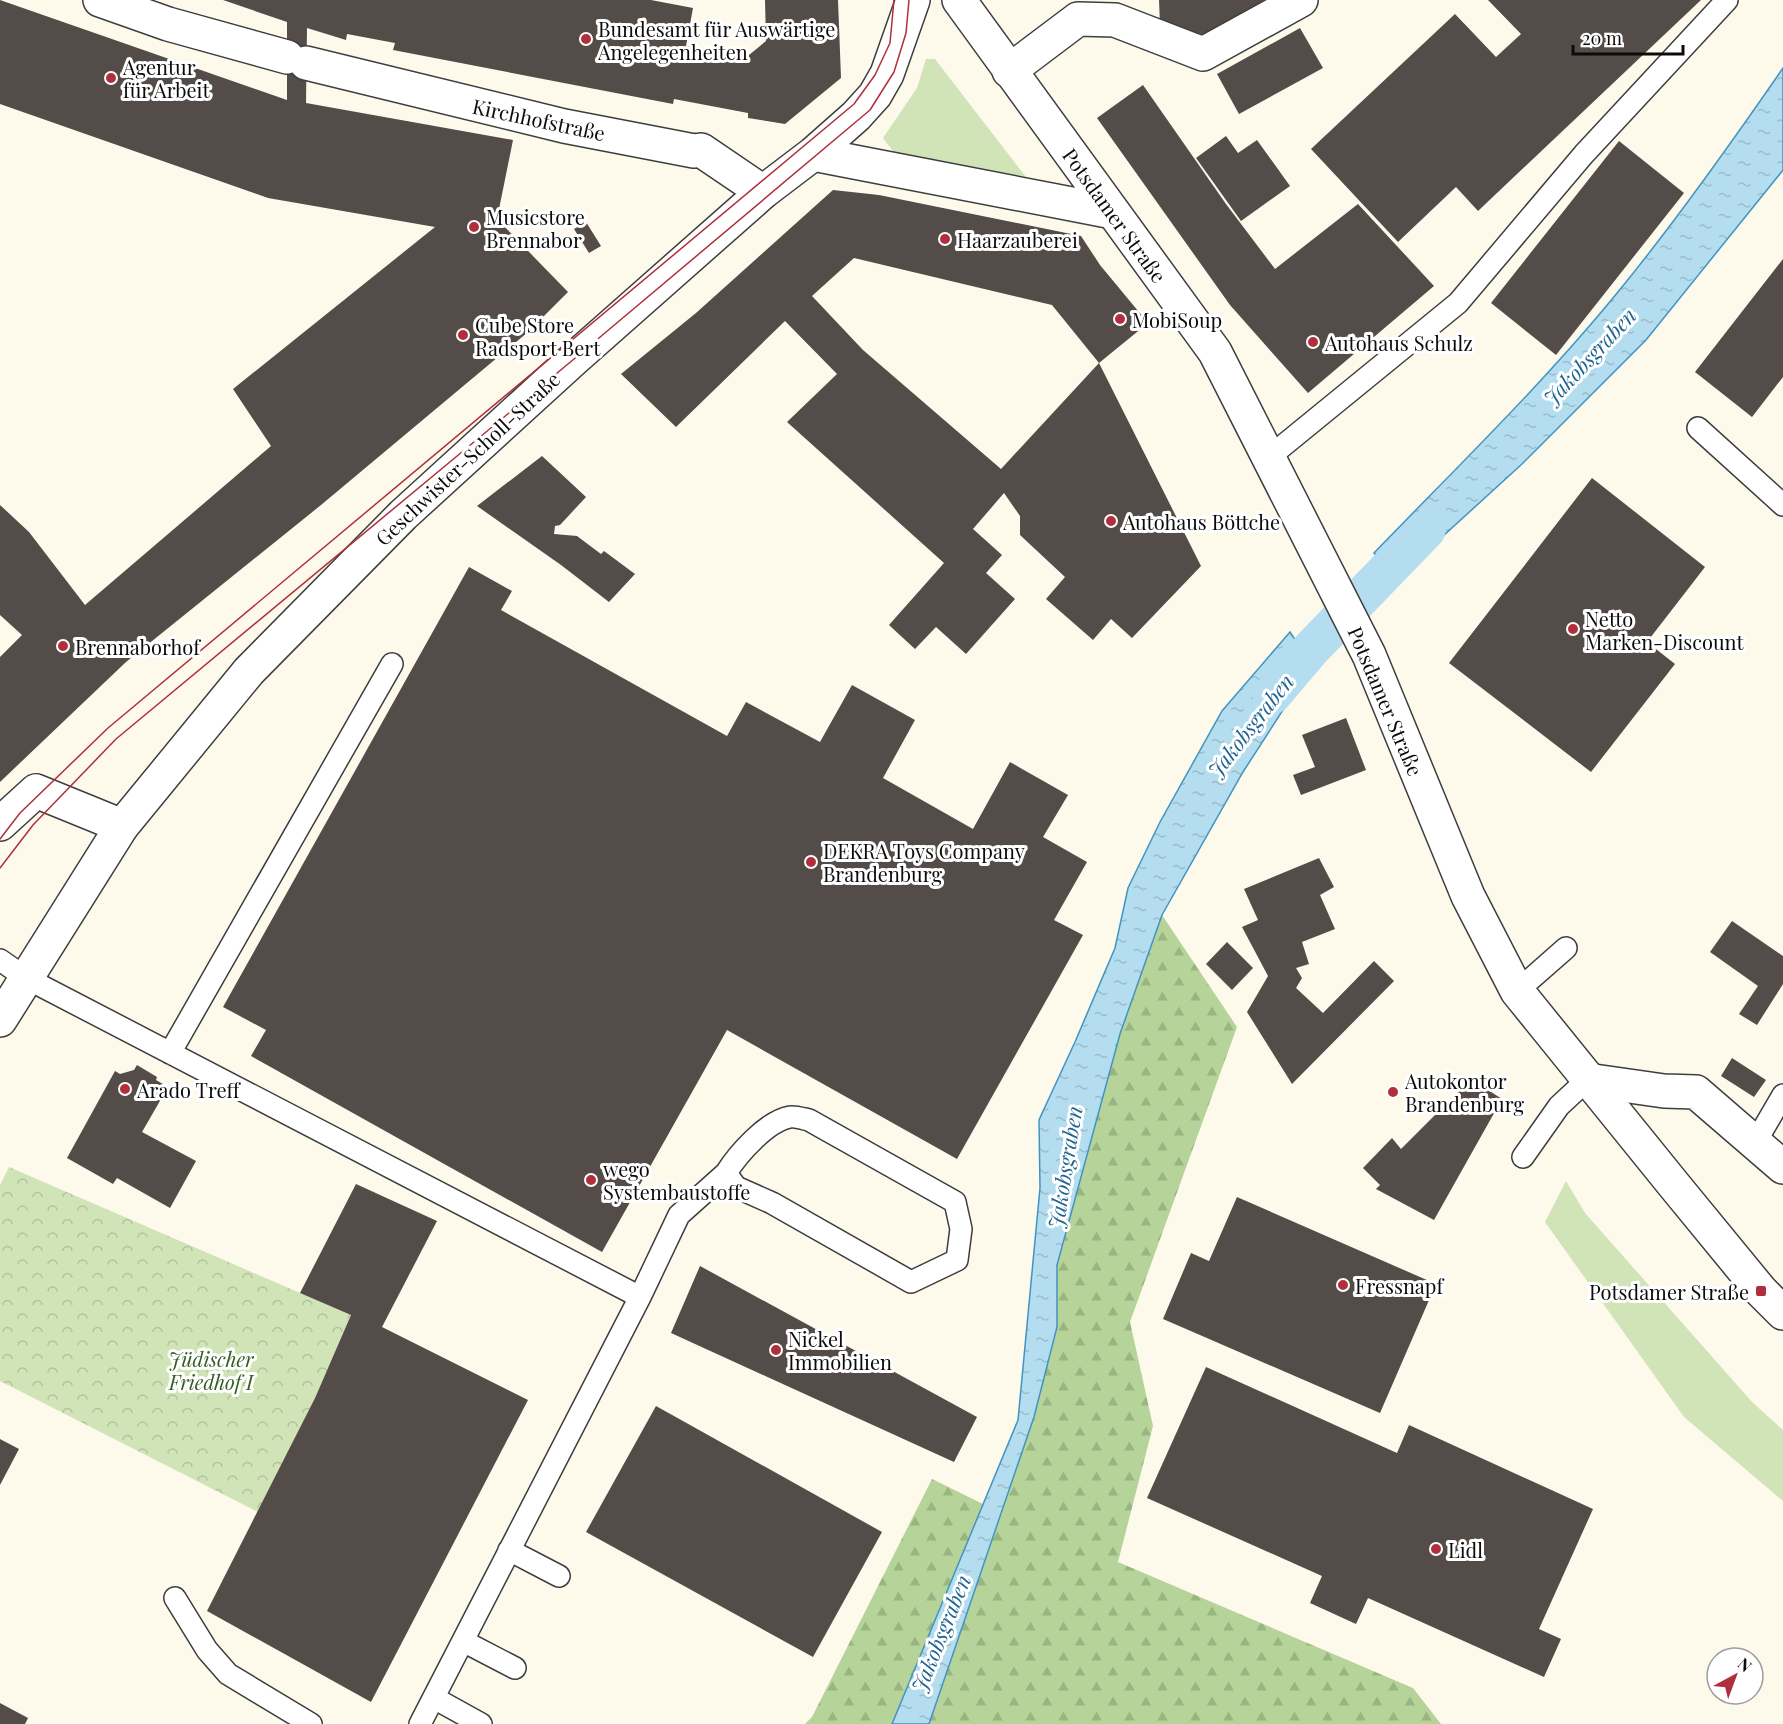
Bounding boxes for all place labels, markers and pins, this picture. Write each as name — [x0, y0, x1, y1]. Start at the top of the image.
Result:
place label: Bundesamt für Auswärtige Angelegenheiten — [597, 15, 835, 65]
marker: Bundesamt für Auswärtige Angelegenheiten — [579, 32, 593, 46]
place label: Agentur für Arbeit — [122, 53, 210, 103]
marker: Agentur für Arbeit — [104, 71, 118, 85]
place label: Musicstore Brennabor — [486, 203, 585, 253]
marker: Musicstore Brennabor — [467, 220, 481, 234]
place label: Haarzauberei — [957, 226, 1078, 253]
marker: Haarzauberei — [938, 232, 952, 246]
place label: MobiSoup — [1132, 306, 1222, 333]
place label: Cube Store Radsport Bert — [475, 311, 601, 361]
marker: MobiSoup — [1113, 312, 1127, 326]
marker: Cube Store Radsport Bert — [456, 328, 470, 342]
place label: Autohaus Schulz — [1324, 329, 1473, 356]
marker: Autohaus Schulz — [1306, 335, 1320, 349]
place label: Autohaus Böttche — [1122, 508, 1280, 535]
marker: Autohaus Böttche — [1104, 514, 1118, 528]
place label: Netto Marken-Discount — [1585, 605, 1745, 655]
marker: Netto Marken-Discount — [1566, 622, 1580, 636]
place label: Brennaborhof — [75, 633, 201, 660]
marker: Brennaborhof — [56, 639, 70, 653]
place label: DEKRA Toys Company Brandenburg — [823, 837, 1025, 887]
marker: DEKRA Toys Company Brandenburg — [804, 855, 818, 869]
place label: Autokontor Brandenburg — [1404, 1067, 1525, 1117]
place label: Arado Treff — [136, 1076, 242, 1103]
marker: Arado Treff — [118, 1082, 132, 1096]
marker: Autokontor Brandenburg — [1386, 1085, 1400, 1099]
place label: wego Systembaustoffe — [603, 1155, 750, 1205]
marker: wego Systembaustoffe — [584, 1173, 598, 1187]
place label: Fressnapf — [1355, 1272, 1444, 1299]
marker: Fressnapf — [1336, 1278, 1350, 1292]
place label: Potsdamer Straße — [1589, 1278, 1749, 1305]
marker: Potsdamer Straße — [1754, 1284, 1768, 1298]
place label: Nickel Immobilien — [788, 1325, 892, 1375]
marker: Nickel Immobilien — [769, 1343, 783, 1357]
place label: Lidl — [1448, 1536, 1483, 1563]
marker: Lidl — [1429, 1542, 1443, 1556]

